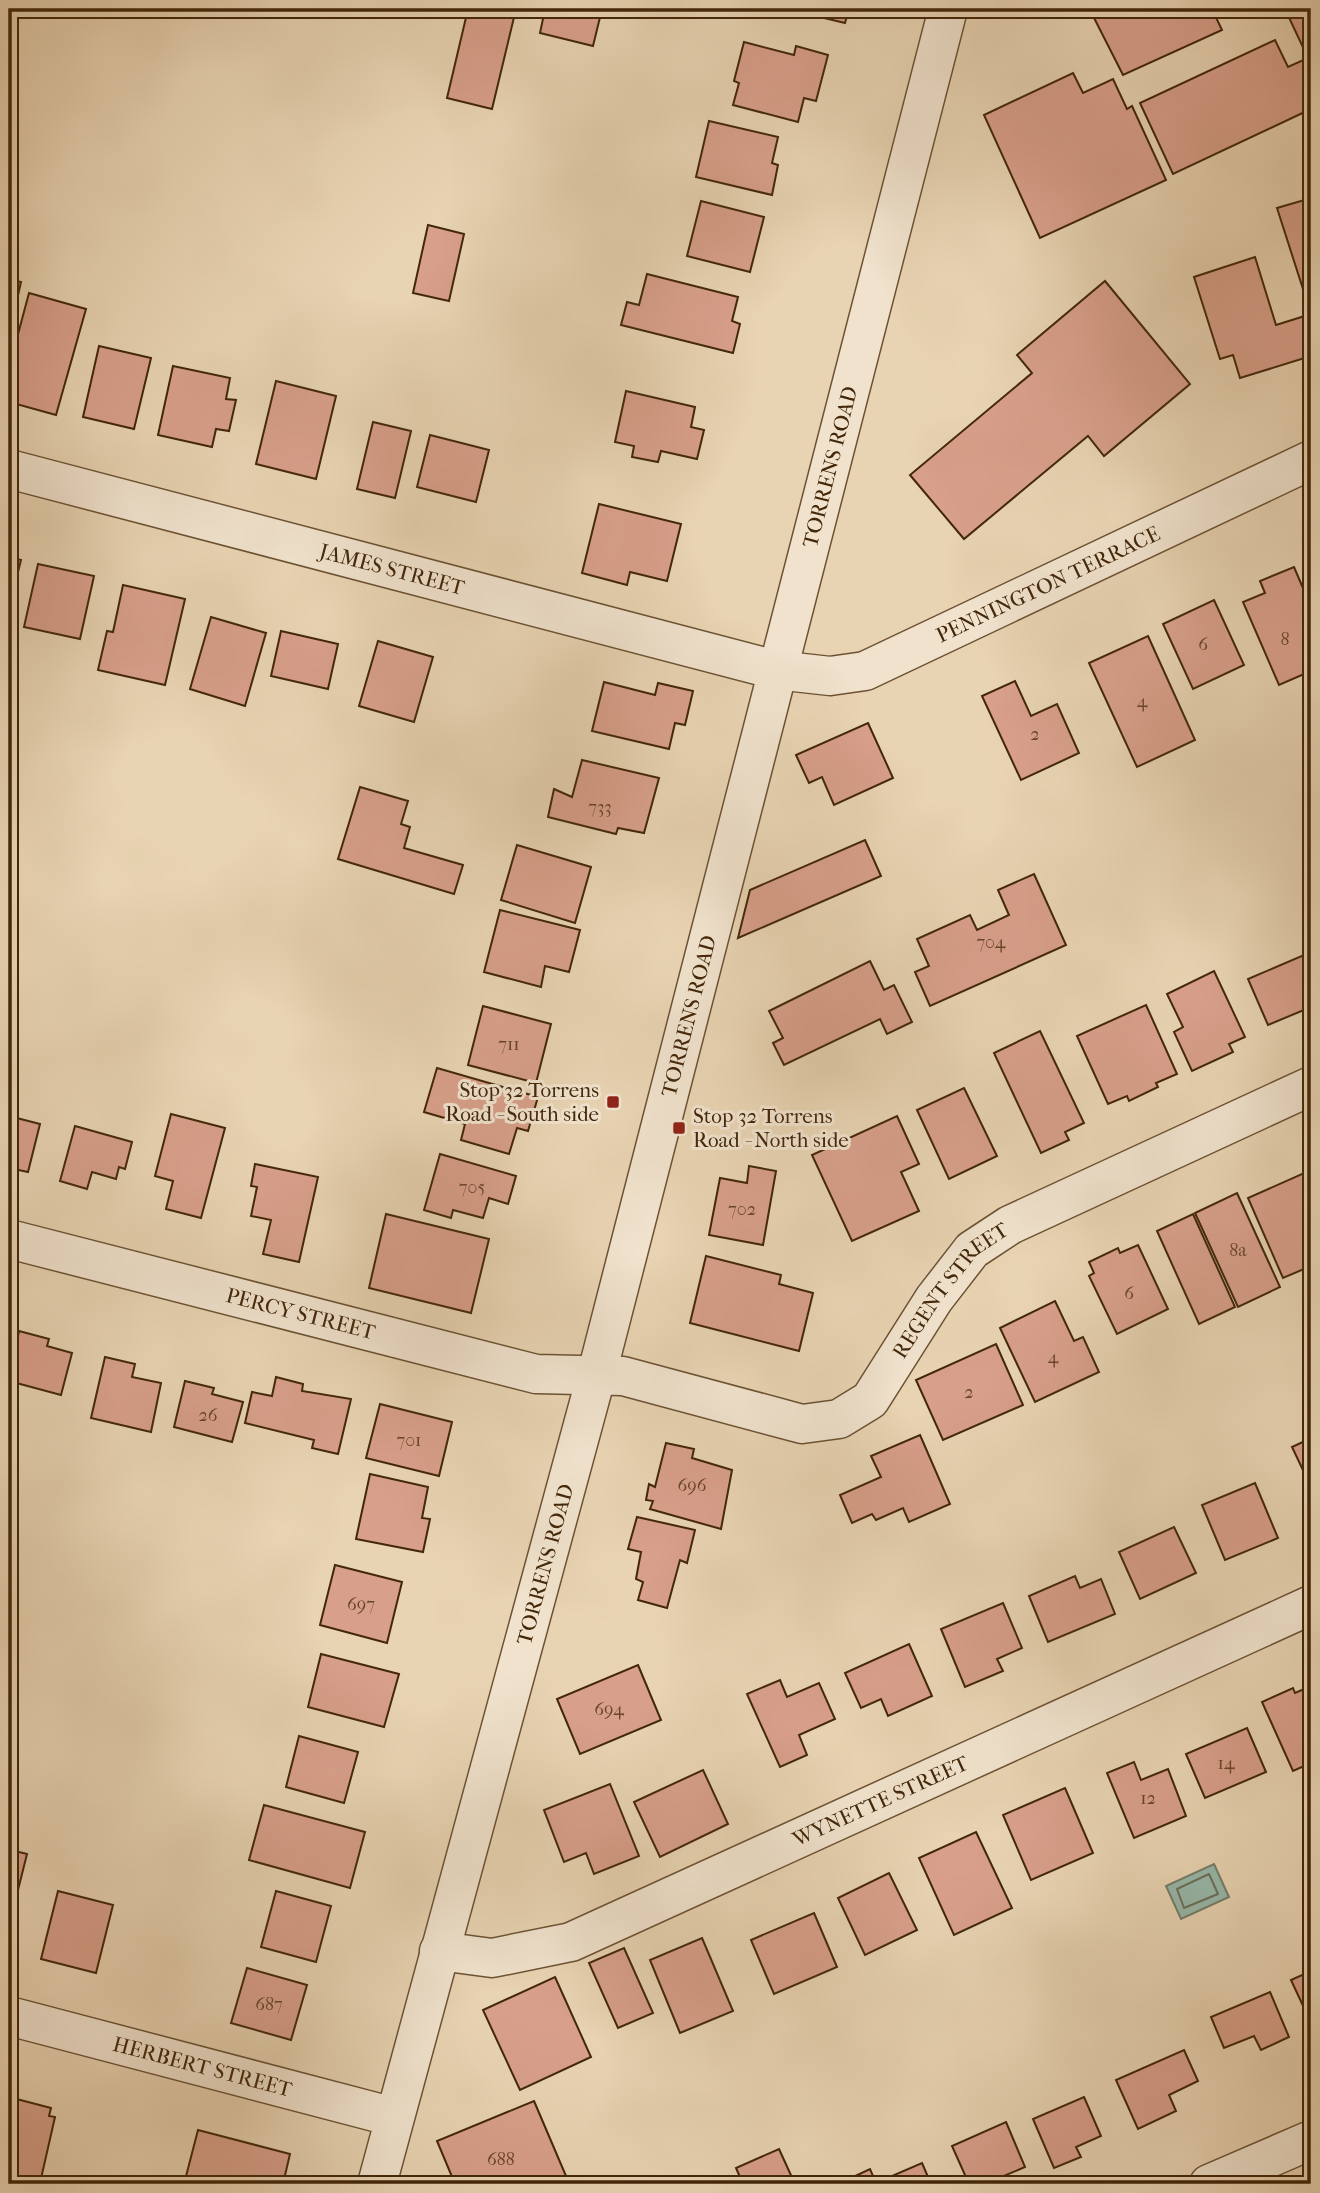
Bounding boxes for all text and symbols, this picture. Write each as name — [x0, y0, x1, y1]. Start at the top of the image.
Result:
street label: TORRENS ROAD — [798, 384, 862, 550]
street label: PENNINGTON TERRACE — [932, 521, 1164, 648]
street label: JAMES STREET — [315, 538, 468, 600]
house number: 8 — [1280, 629, 1290, 650]
house number: 6 — [1198, 634, 1208, 655]
house number: 4 — [1137, 691, 1148, 712]
house number: 2 — [1030, 724, 1040, 745]
house number: 733 — [588, 797, 612, 818]
house number: 704 — [977, 932, 1006, 953]
street label: TORRENS ROAD — [657, 933, 721, 1099]
house number: 711 — [498, 1034, 520, 1055]
place label: Stop 32 Torrens Road - South side — [445, 1078, 599, 1126]
marker: Stop 32 Torrens Road - South side — [605, 1094, 621, 1110]
place label: Stop 32 Torrens Road - North side — [693, 1104, 849, 1152]
marker: Stop 32 Torrens Road - North side — [671, 1120, 687, 1136]
house number: 705 — [459, 1177, 485, 1198]
house number: 702 — [728, 1199, 756, 1220]
street label: REGENT STREET — [888, 1217, 1013, 1363]
house number: 8a — [1229, 1240, 1247, 1261]
street label: PERCY STREET — [223, 1283, 379, 1345]
house number: 6 — [1124, 1283, 1134, 1304]
house number: 4 — [1048, 1347, 1059, 1368]
house number: 2 — [964, 1382, 974, 1403]
house number: 26 — [198, 1405, 218, 1426]
house number: 701 — [397, 1430, 421, 1451]
house number: 696 — [678, 1475, 707, 1496]
street label: TORRENS ROAD — [512, 1481, 578, 1647]
house number: 697 — [347, 1594, 375, 1615]
house number: 694 — [594, 1699, 624, 1720]
street label: WYNETTE STREET — [788, 1750, 973, 1852]
house number: 14 — [1217, 1753, 1235, 1774]
house number: 12 — [1140, 1788, 1156, 1809]
house number: 687 — [255, 1994, 283, 2015]
street label: HERBERT STREET — [110, 2032, 295, 2102]
house number: 688 — [487, 2149, 515, 2170]

